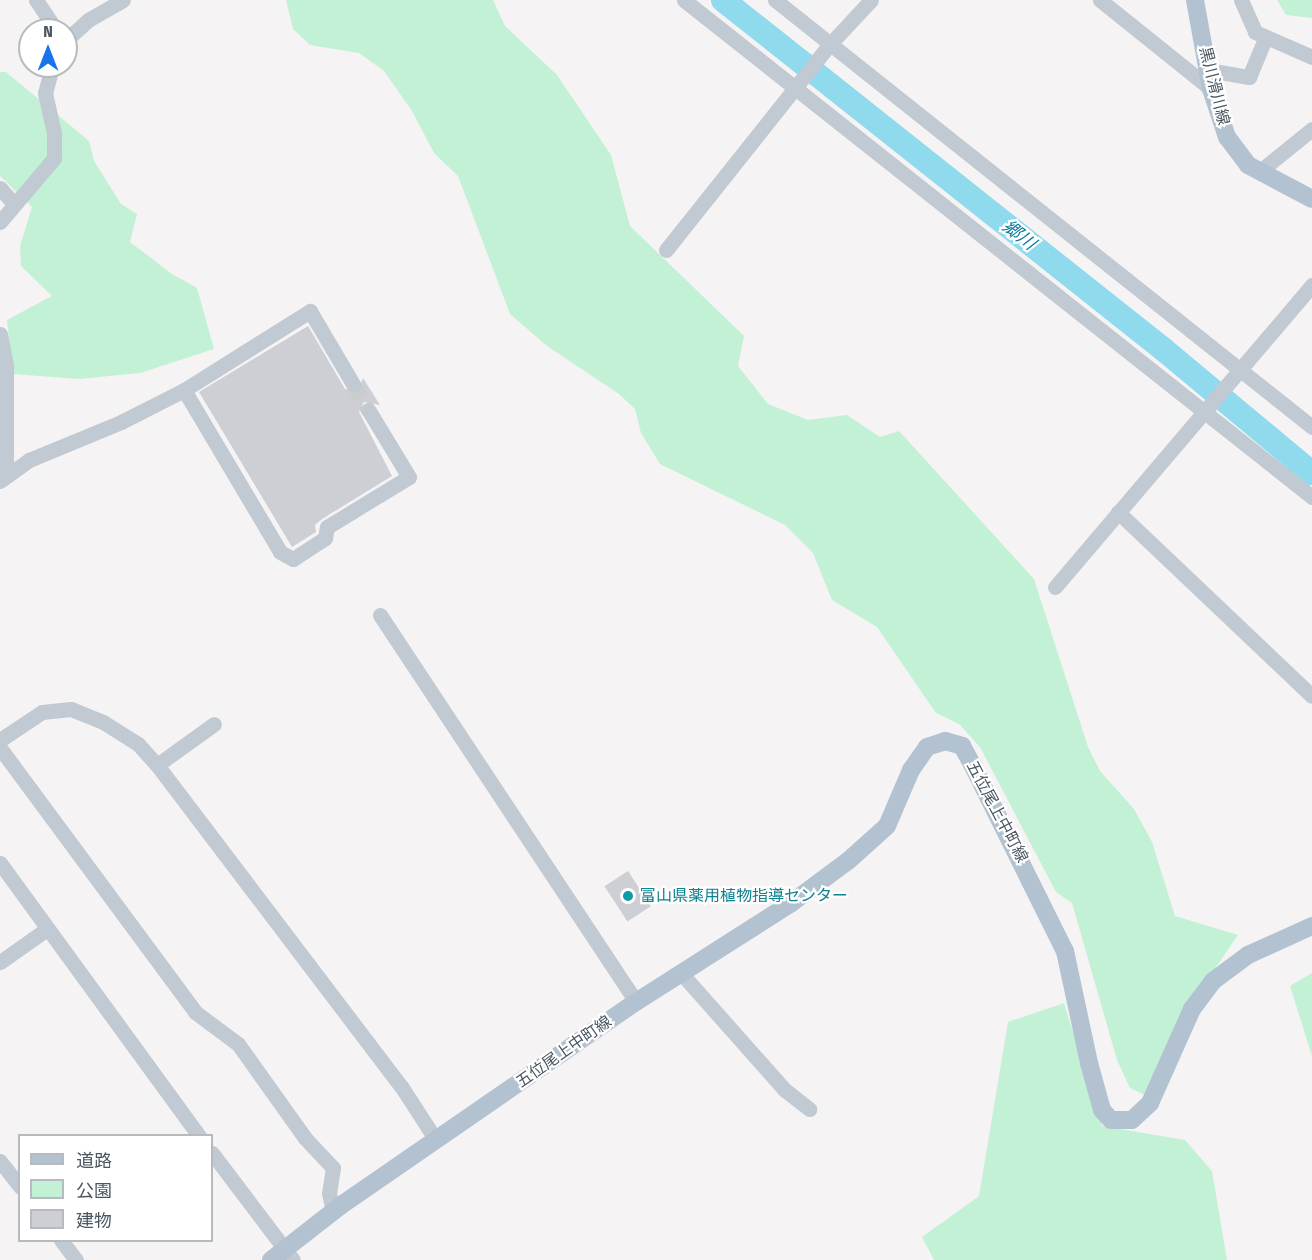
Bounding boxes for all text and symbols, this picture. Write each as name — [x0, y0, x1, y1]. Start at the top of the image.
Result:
north arrow — [18, 18, 78, 78]
text: N — [43, 22, 53, 41]
street label: 黒川滑川線 — [1195, 45, 1233, 127]
water label: 郷川 — [998, 215, 1040, 255]
street label: 五位尾上中町線 — [962, 758, 1032, 866]
place label: 富山県薬用植物指導センター — [640, 886, 848, 906]
marker: 富山県薬用植物指導センター — [621, 889, 635, 903]
street label: 五位尾上中町線 — [513, 1012, 615, 1092]
legend — [18, 1134, 213, 1242]
text: 道路 — [76, 1150, 112, 1172]
text: 公園 — [76, 1180, 112, 1202]
text: 建物 — [76, 1210, 112, 1232]

